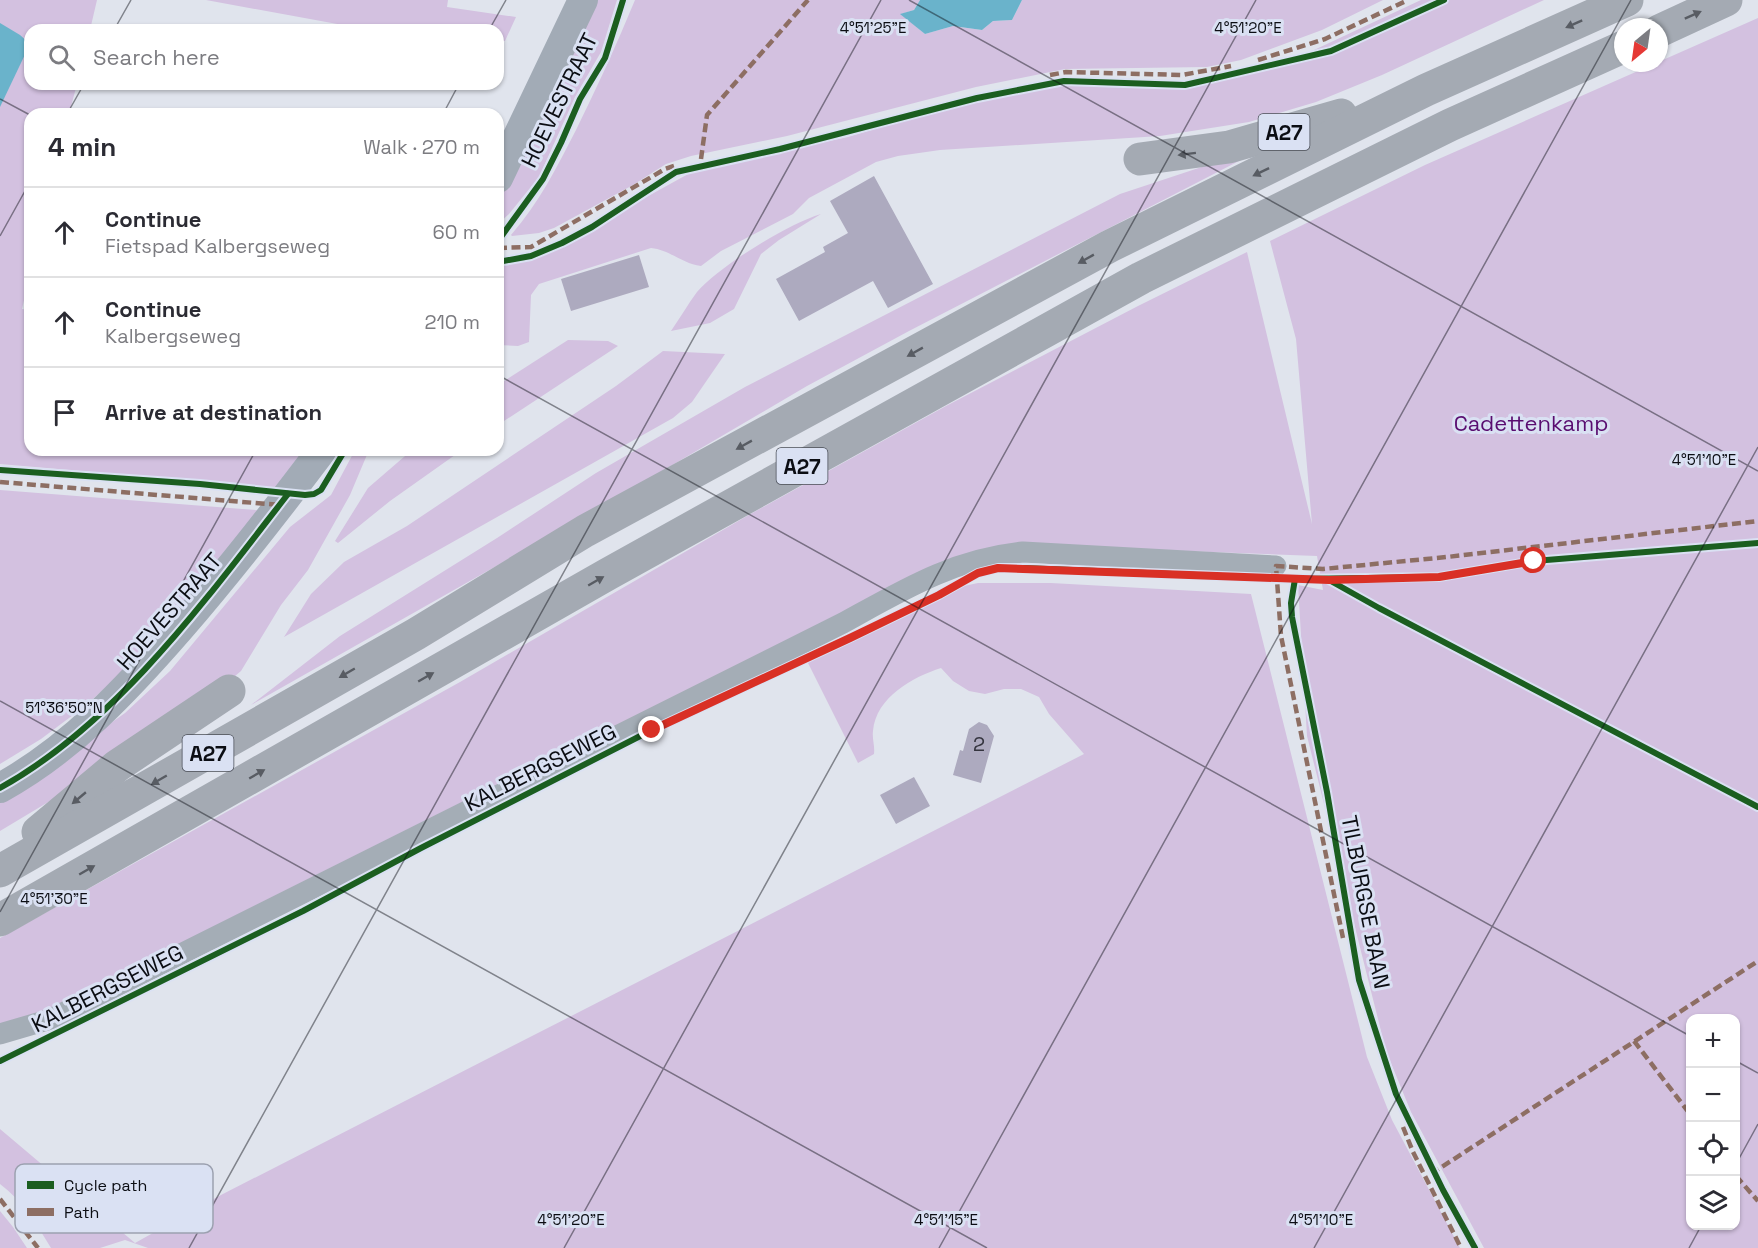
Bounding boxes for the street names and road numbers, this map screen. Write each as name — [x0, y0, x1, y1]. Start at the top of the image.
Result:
street label: HOEVESTRAAT — [514, 28, 604, 172]
road number: A27 — [1258, 114, 1310, 150]
road number: A27 — [776, 448, 828, 484]
street label: HOEVESTRAAT — [110, 547, 228, 675]
street label: KALBERGSEWEG — [459, 717, 621, 817]
road number: A27 — [182, 735, 234, 771]
street label: TILBURGSE BAAN — [1335, 813, 1397, 991]
street label: KALBERGSEWEG — [26, 938, 188, 1038]

